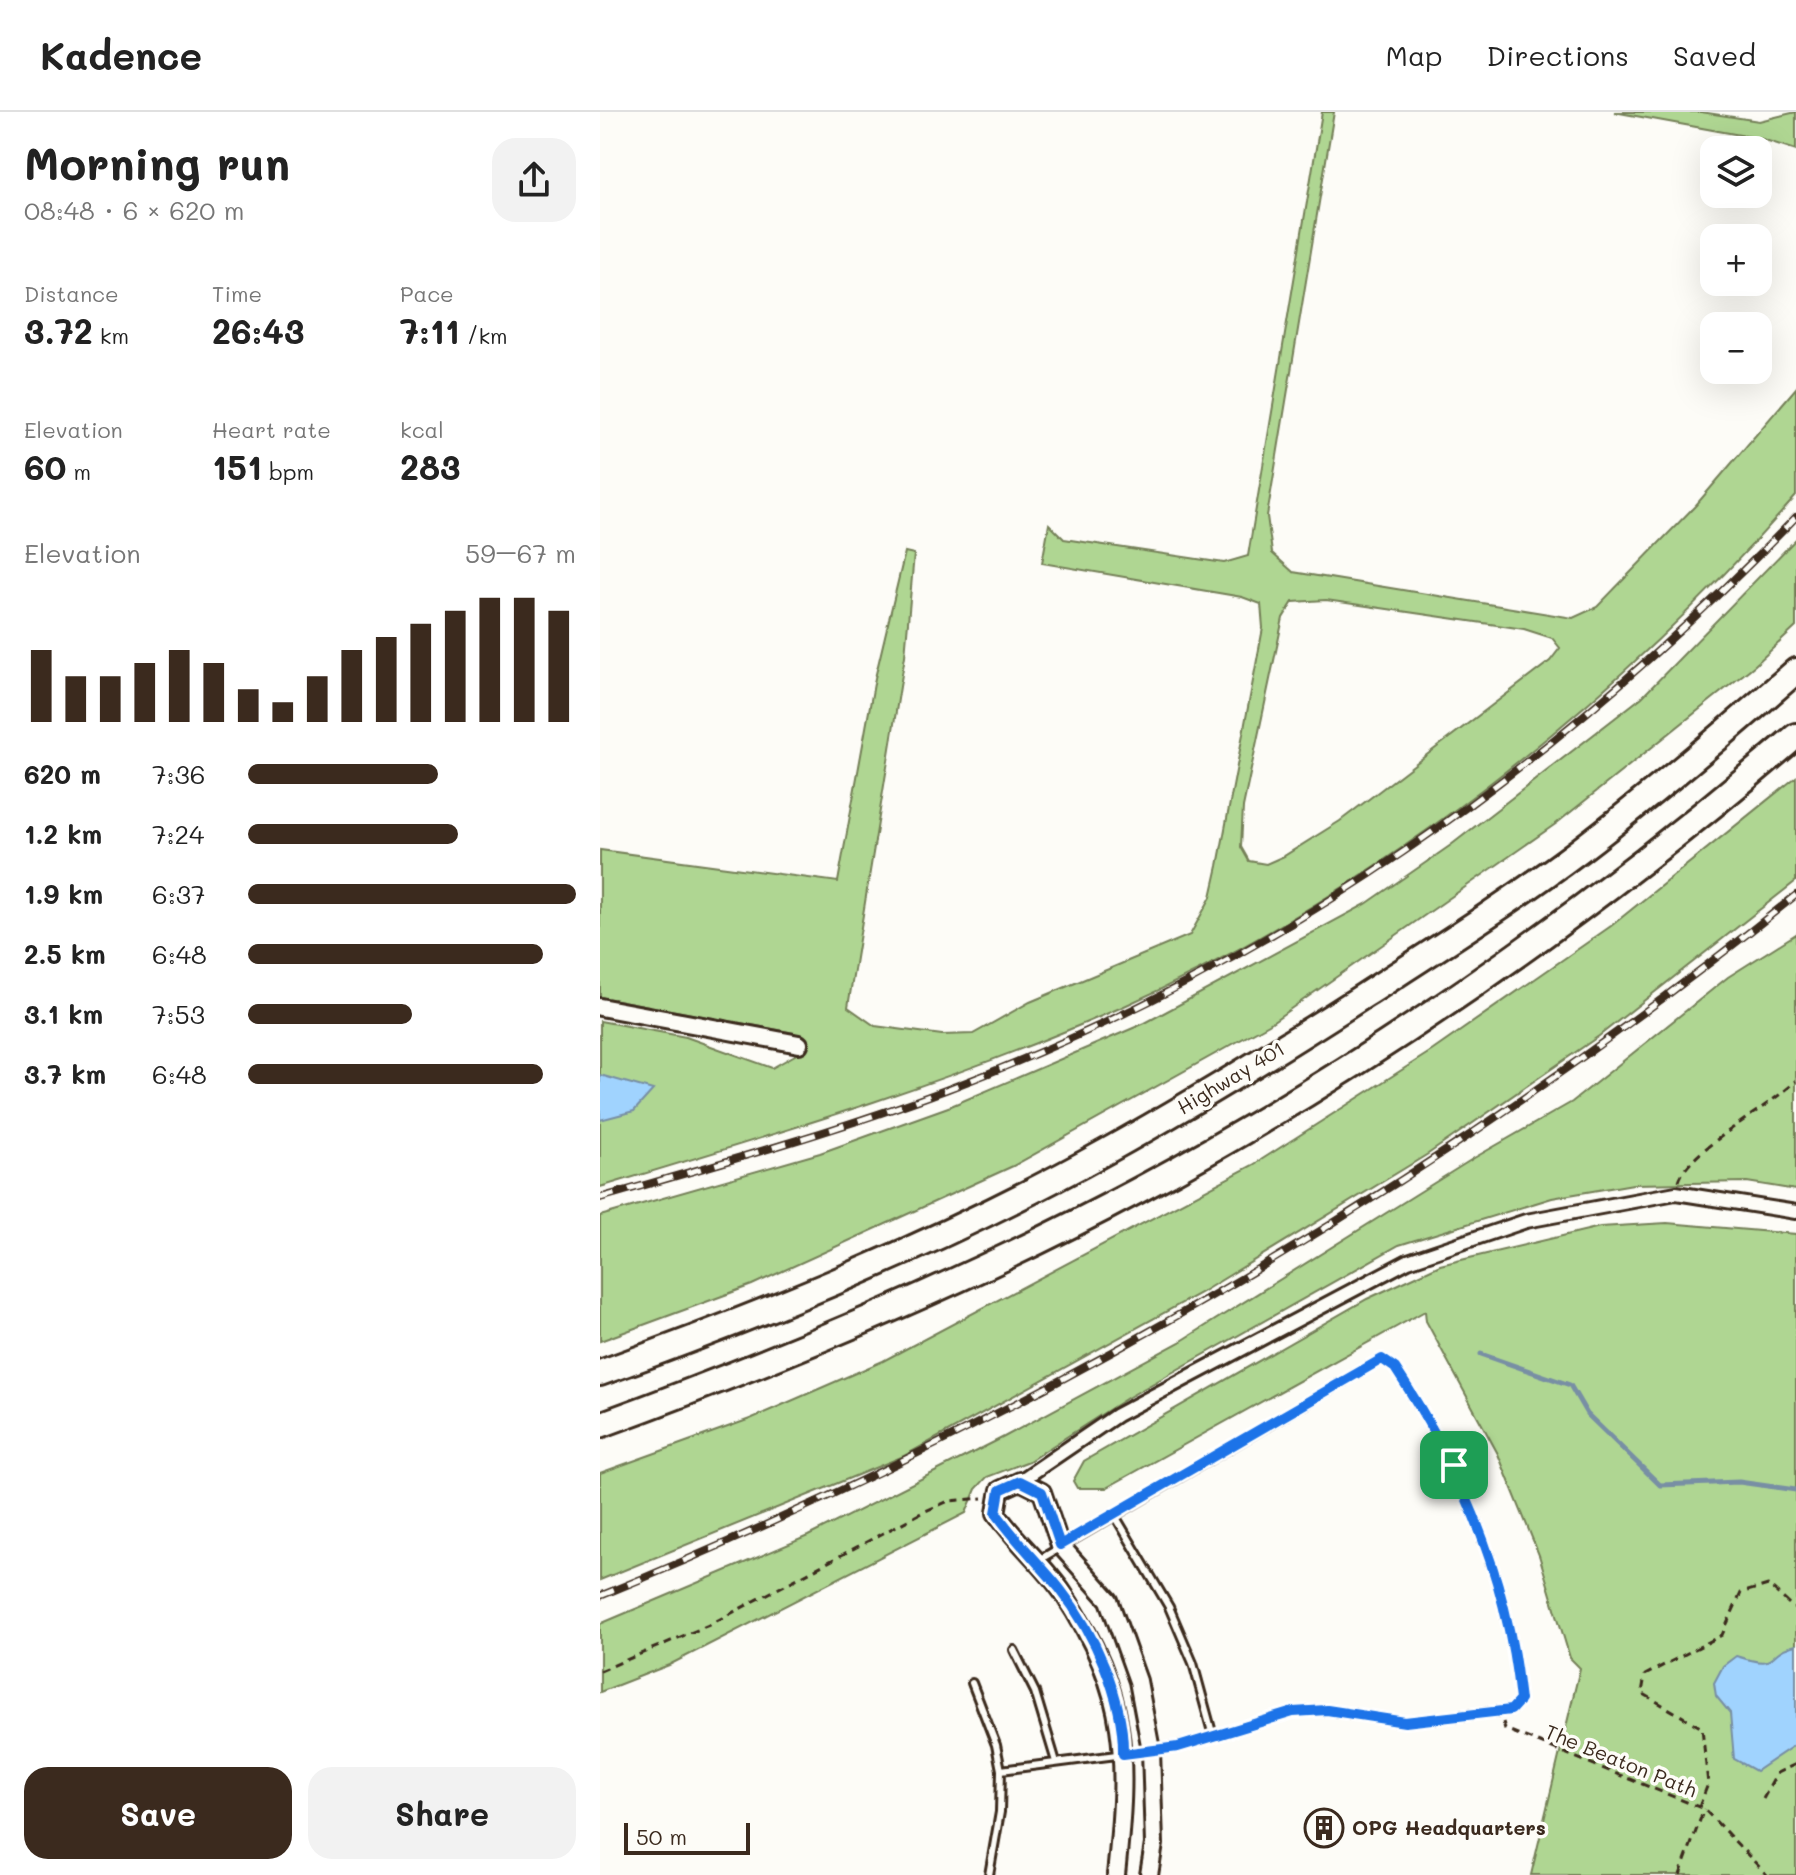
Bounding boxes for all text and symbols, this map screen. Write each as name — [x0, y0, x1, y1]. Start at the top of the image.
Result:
text: Kadence — [40, 30, 202, 80]
text: Map — [1386, 37, 1443, 73]
text: Directions — [1487, 37, 1629, 73]
text: Saved — [1673, 37, 1756, 73]
text: Morning run — [24, 134, 290, 191]
map controls — [1700, 136, 1772, 384]
button: layers — [1700, 136, 1772, 208]
button: share — [492, 138, 576, 222]
text: 08:48 · 6 × 620 m — [24, 193, 244, 227]
button: + — [1700, 224, 1772, 296]
text: Distance — [24, 279, 119, 308]
text: Time — [212, 279, 262, 308]
text: Pace — [400, 279, 454, 308]
text: 3.72 — [24, 308, 93, 353]
text: 26:43 — [212, 308, 304, 353]
text: 7:11 — [400, 308, 460, 353]
button: − — [1700, 312, 1772, 384]
text: km — [93, 321, 129, 350]
text: /km — [460, 321, 508, 350]
text: Elevation — [24, 415, 123, 444]
text: Heart rate — [212, 415, 331, 444]
text: kcal — [400, 415, 444, 444]
text: 60 — [24, 444, 66, 489]
text: 151 — [212, 444, 262, 489]
text: 283 — [400, 444, 461, 489]
text: m — [66, 457, 91, 486]
text: bpm — [262, 457, 314, 486]
text: Elevation — [24, 536, 141, 570]
text: 59–67 m — [465, 536, 576, 570]
text: 620 m — [24, 757, 101, 791]
text: 7:36 — [152, 757, 205, 791]
text: 1.2 km — [24, 817, 102, 851]
text: 7:24 — [152, 817, 204, 851]
text: 1.9 km — [24, 877, 103, 911]
text: 6:37 — [152, 877, 205, 911]
text: 2.5 km — [24, 937, 106, 971]
text: 6:48 — [152, 937, 207, 971]
text: 3.1 km — [24, 997, 103, 1031]
text: 7:53 — [152, 997, 205, 1031]
street label: Highway 401 — [1172, 1035, 1289, 1119]
text: 3.7 km — [24, 1057, 106, 1091]
text: 6:48 — [152, 1057, 207, 1091]
pin — [1420, 1431, 1488, 1499]
icon: arrive — [1432, 1443, 1476, 1487]
street label: The Beaton Path — [1542, 1718, 1701, 1802]
button: Save — [24, 1767, 292, 1859]
button: Share — [308, 1767, 576, 1859]
building icon: OPG Headquarters — [1303, 1807, 1345, 1849]
place label: OPG Headquarters — [1352, 1814, 1546, 1840]
scale bar — [624, 1819, 750, 1855]
text: 50 m — [636, 1822, 687, 1851]

